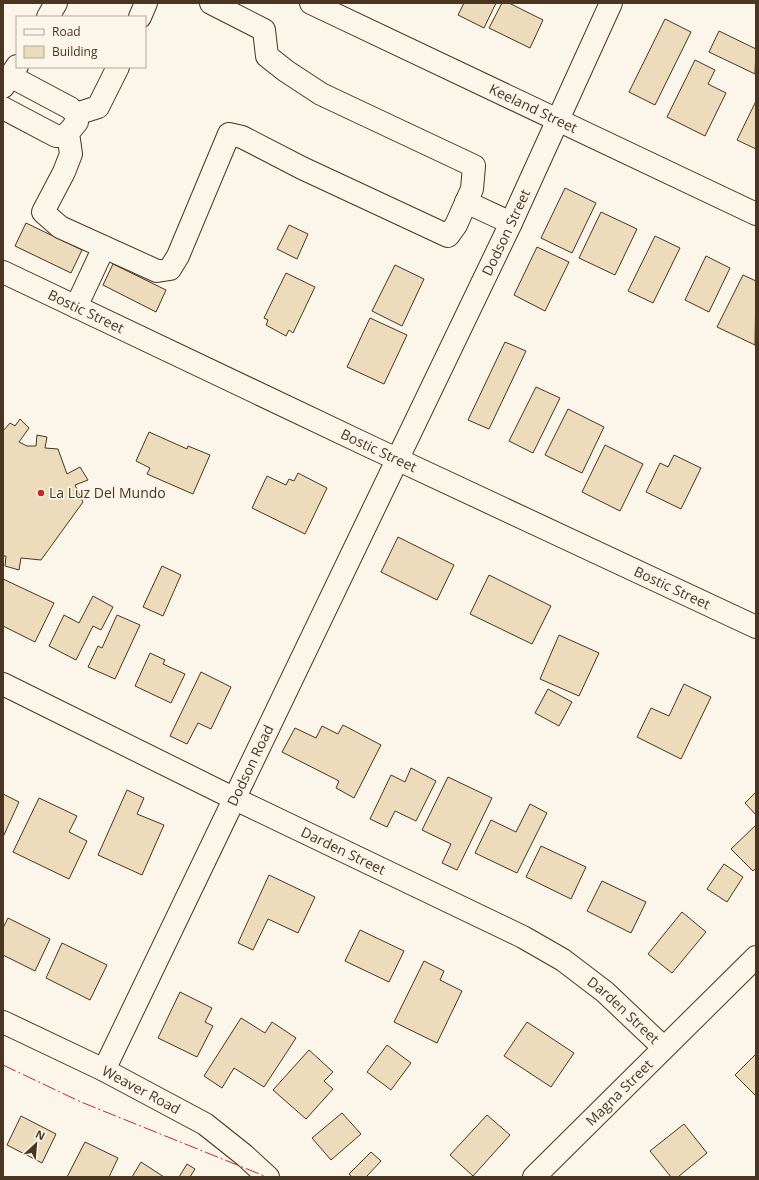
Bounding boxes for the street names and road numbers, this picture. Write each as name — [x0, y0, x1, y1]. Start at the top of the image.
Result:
street label: Keeland Street — [486, 79, 581, 137]
street label: Dodson Street — [477, 186, 534, 279]
street label: Bostic Street — [45, 285, 128, 337]
street label: Bostic Street — [338, 424, 420, 476]
street label: Bostic Street — [631, 561, 714, 613]
street label: Dodson Road — [222, 721, 278, 809]
street label: Darden Street — [298, 822, 389, 879]
street label: Darden Street — [584, 972, 664, 1048]
street label: Magna Street — [581, 1055, 657, 1130]
street label: Weaver Road — [99, 1061, 184, 1118]

